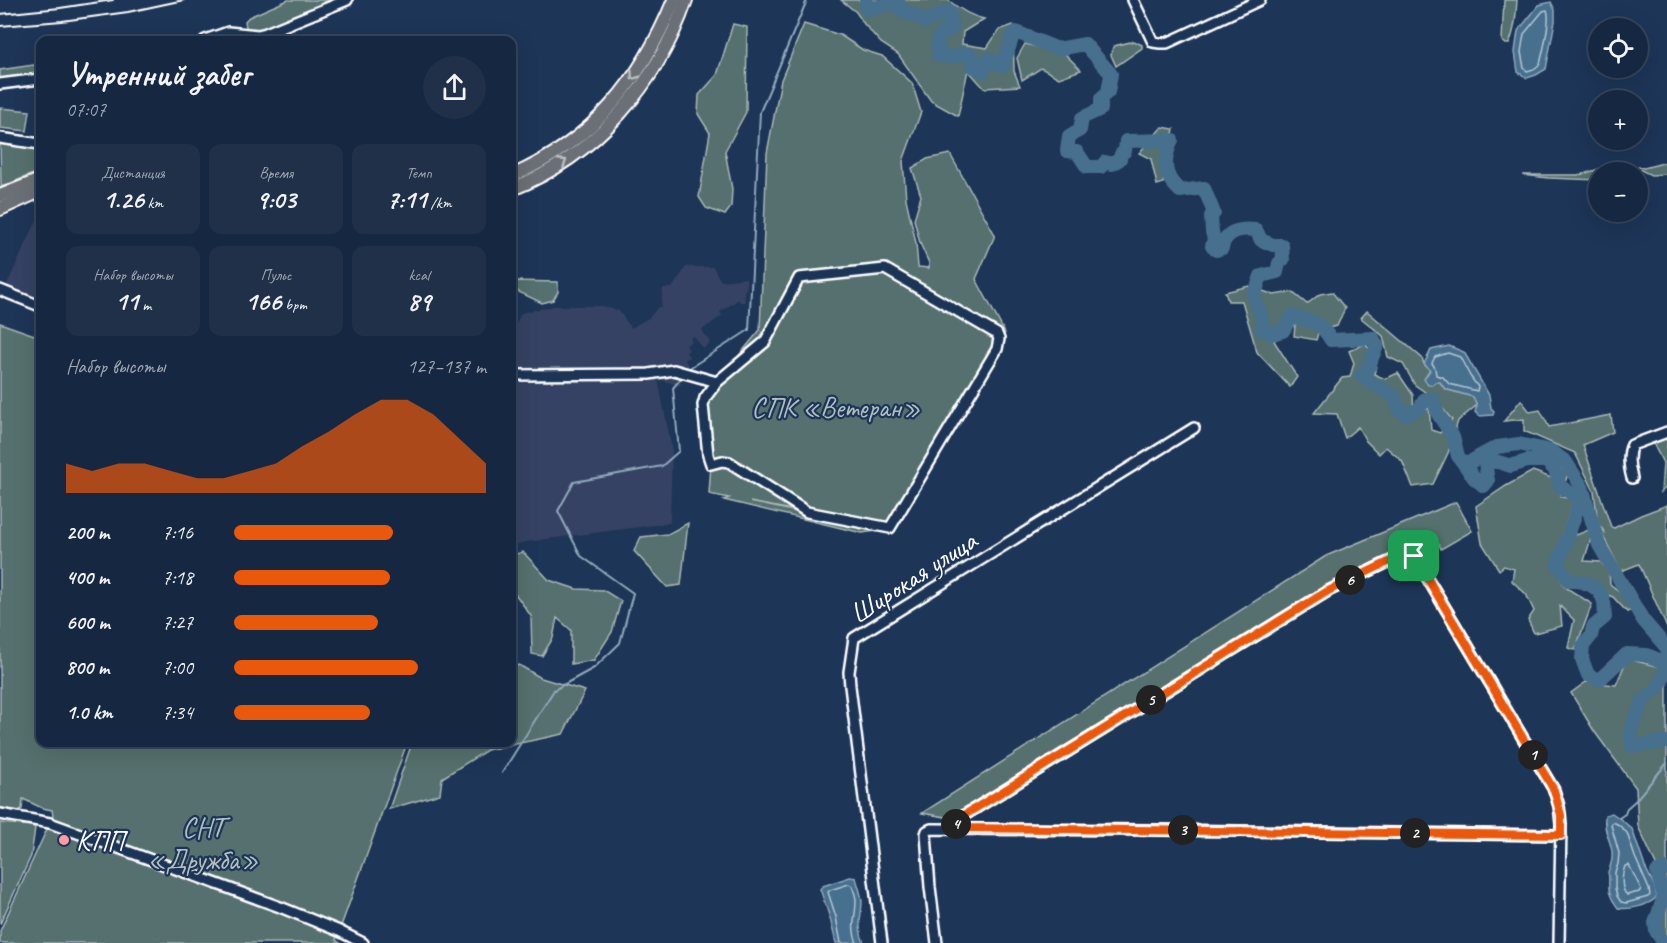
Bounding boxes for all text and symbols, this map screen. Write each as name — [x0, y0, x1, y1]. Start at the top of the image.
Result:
map controls — [1588, 18, 1648, 222]
button: locate — [1588, 18, 1648, 78]
text: Утренний забег — [66, 53, 250, 95]
button: share — [423, 56, 486, 119]
one-way arrow — [630, 70, 641, 81]
button: + — [1588, 90, 1648, 150]
text: 07:07 — [66, 97, 106, 122]
one-way arrow — [557, 158, 567, 170]
button: − — [1588, 162, 1648, 222]
text: Дистанция — [101, 163, 165, 183]
text: Время — [259, 163, 293, 183]
text: Темп — [406, 163, 432, 183]
text: 1.26 — [103, 183, 144, 216]
text: 9:03 — [256, 183, 296, 216]
text: 7:11 — [387, 183, 427, 216]
text: km — [144, 193, 163, 213]
text: /km — [427, 193, 451, 213]
text: Набор высоты — [93, 265, 173, 285]
text: Пульс — [261, 265, 291, 285]
text: kcal — [408, 265, 430, 285]
text: 11 — [115, 285, 138, 318]
text: 166 — [245, 285, 281, 318]
text: 89 — [407, 285, 431, 318]
text: m — [138, 295, 151, 315]
text: bpm — [281, 295, 307, 315]
text: Набор высоты — [66, 354, 165, 379]
text: 127–137 m — [407, 354, 486, 379]
park label: СПК «Ветеран» — [751, 390, 921, 425]
text: 200 m — [66, 520, 109, 545]
text: 7:16 — [162, 520, 193, 545]
street label: Широкая улица — [843, 522, 985, 631]
pin — [1388, 530, 1439, 581]
icon: arrive — [1397, 539, 1430, 572]
text: 400 m — [66, 565, 109, 590]
text: 7:18 — [162, 565, 193, 590]
pin: 6 — [1335, 565, 1365, 595]
text: 6 — [1346, 570, 1354, 590]
text: 600 m — [66, 610, 110, 635]
text: 7:27 — [162, 610, 193, 635]
text: 800 m — [66, 655, 109, 680]
text: 7:00 — [162, 655, 193, 680]
pin: 5 — [1136, 685, 1166, 715]
text: 5 — [1148, 690, 1154, 710]
text: 1.0 km — [66, 700, 113, 725]
text: 7:34 — [162, 700, 193, 725]
pin: 1 — [1518, 740, 1548, 770]
text: 1 — [1529, 745, 1537, 765]
pin: 4 — [941, 809, 971, 839]
park label: СНТ «Дружба» — [147, 810, 259, 877]
text: 4 — [952, 814, 960, 834]
pin: 3 — [1168, 815, 1198, 845]
pin: 2 — [1400, 818, 1430, 848]
text: 3 — [1179, 820, 1187, 840]
place label: КПП — [76, 823, 129, 858]
text: 2 — [1411, 823, 1419, 843]
marker: КПП — [57, 833, 71, 847]

